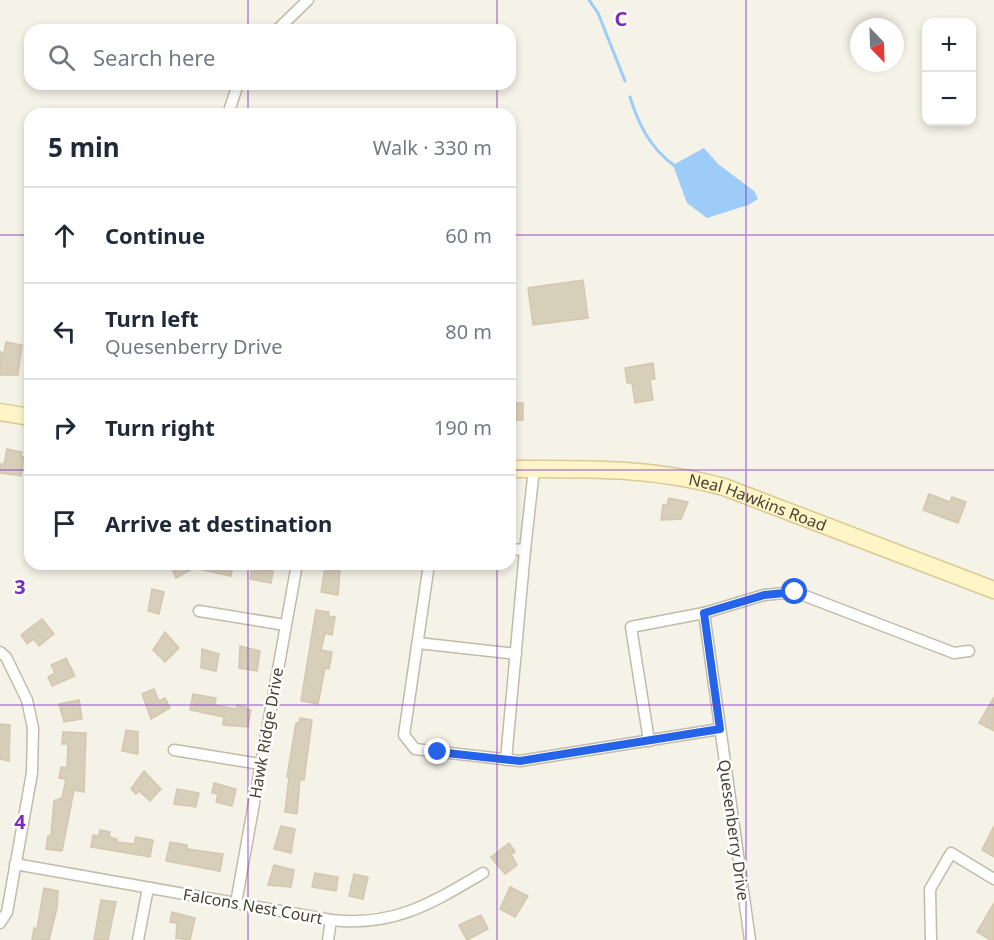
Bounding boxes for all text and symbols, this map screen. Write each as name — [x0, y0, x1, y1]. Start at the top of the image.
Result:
text: C — [615, 5, 628, 32]
north arrow — [850, 18, 904, 72]
map controls — [922, 18, 976, 126]
button: + — [922, 18, 976, 72]
search box — [24, 24, 516, 90]
icon: search — [45, 41, 78, 74]
text: Search here — [93, 42, 215, 72]
button: − — [922, 72, 976, 126]
text: 5 min — [48, 129, 120, 165]
text: Walk · 330 m — [373, 134, 492, 161]
icon: ahead — [48, 219, 81, 252]
text: Continue — [105, 220, 205, 250]
text: 60 m — [445, 222, 492, 249]
text: Turn left — [105, 303, 199, 333]
icon: left — [48, 315, 81, 348]
text: 80 m — [445, 318, 492, 345]
text: Quesenberry Drive — [105, 333, 282, 360]
icon: right — [48, 411, 81, 444]
text: Turn right — [105, 412, 215, 442]
text: 190 m — [434, 414, 492, 441]
street label: Neal Hawkins Road — [687, 468, 830, 536]
icon: arrive — [48, 507, 81, 540]
text: Arrive at destination — [105, 508, 332, 538]
text: 3 — [14, 573, 26, 600]
route start — [781, 578, 807, 604]
street label: Hawk Ridge Drive — [244, 666, 288, 800]
route end — [424, 738, 450, 764]
street label: Quesenberry Drive — [713, 758, 755, 902]
text: 4 — [14, 808, 26, 835]
street label: Falcons Nest Court — [181, 883, 325, 929]

